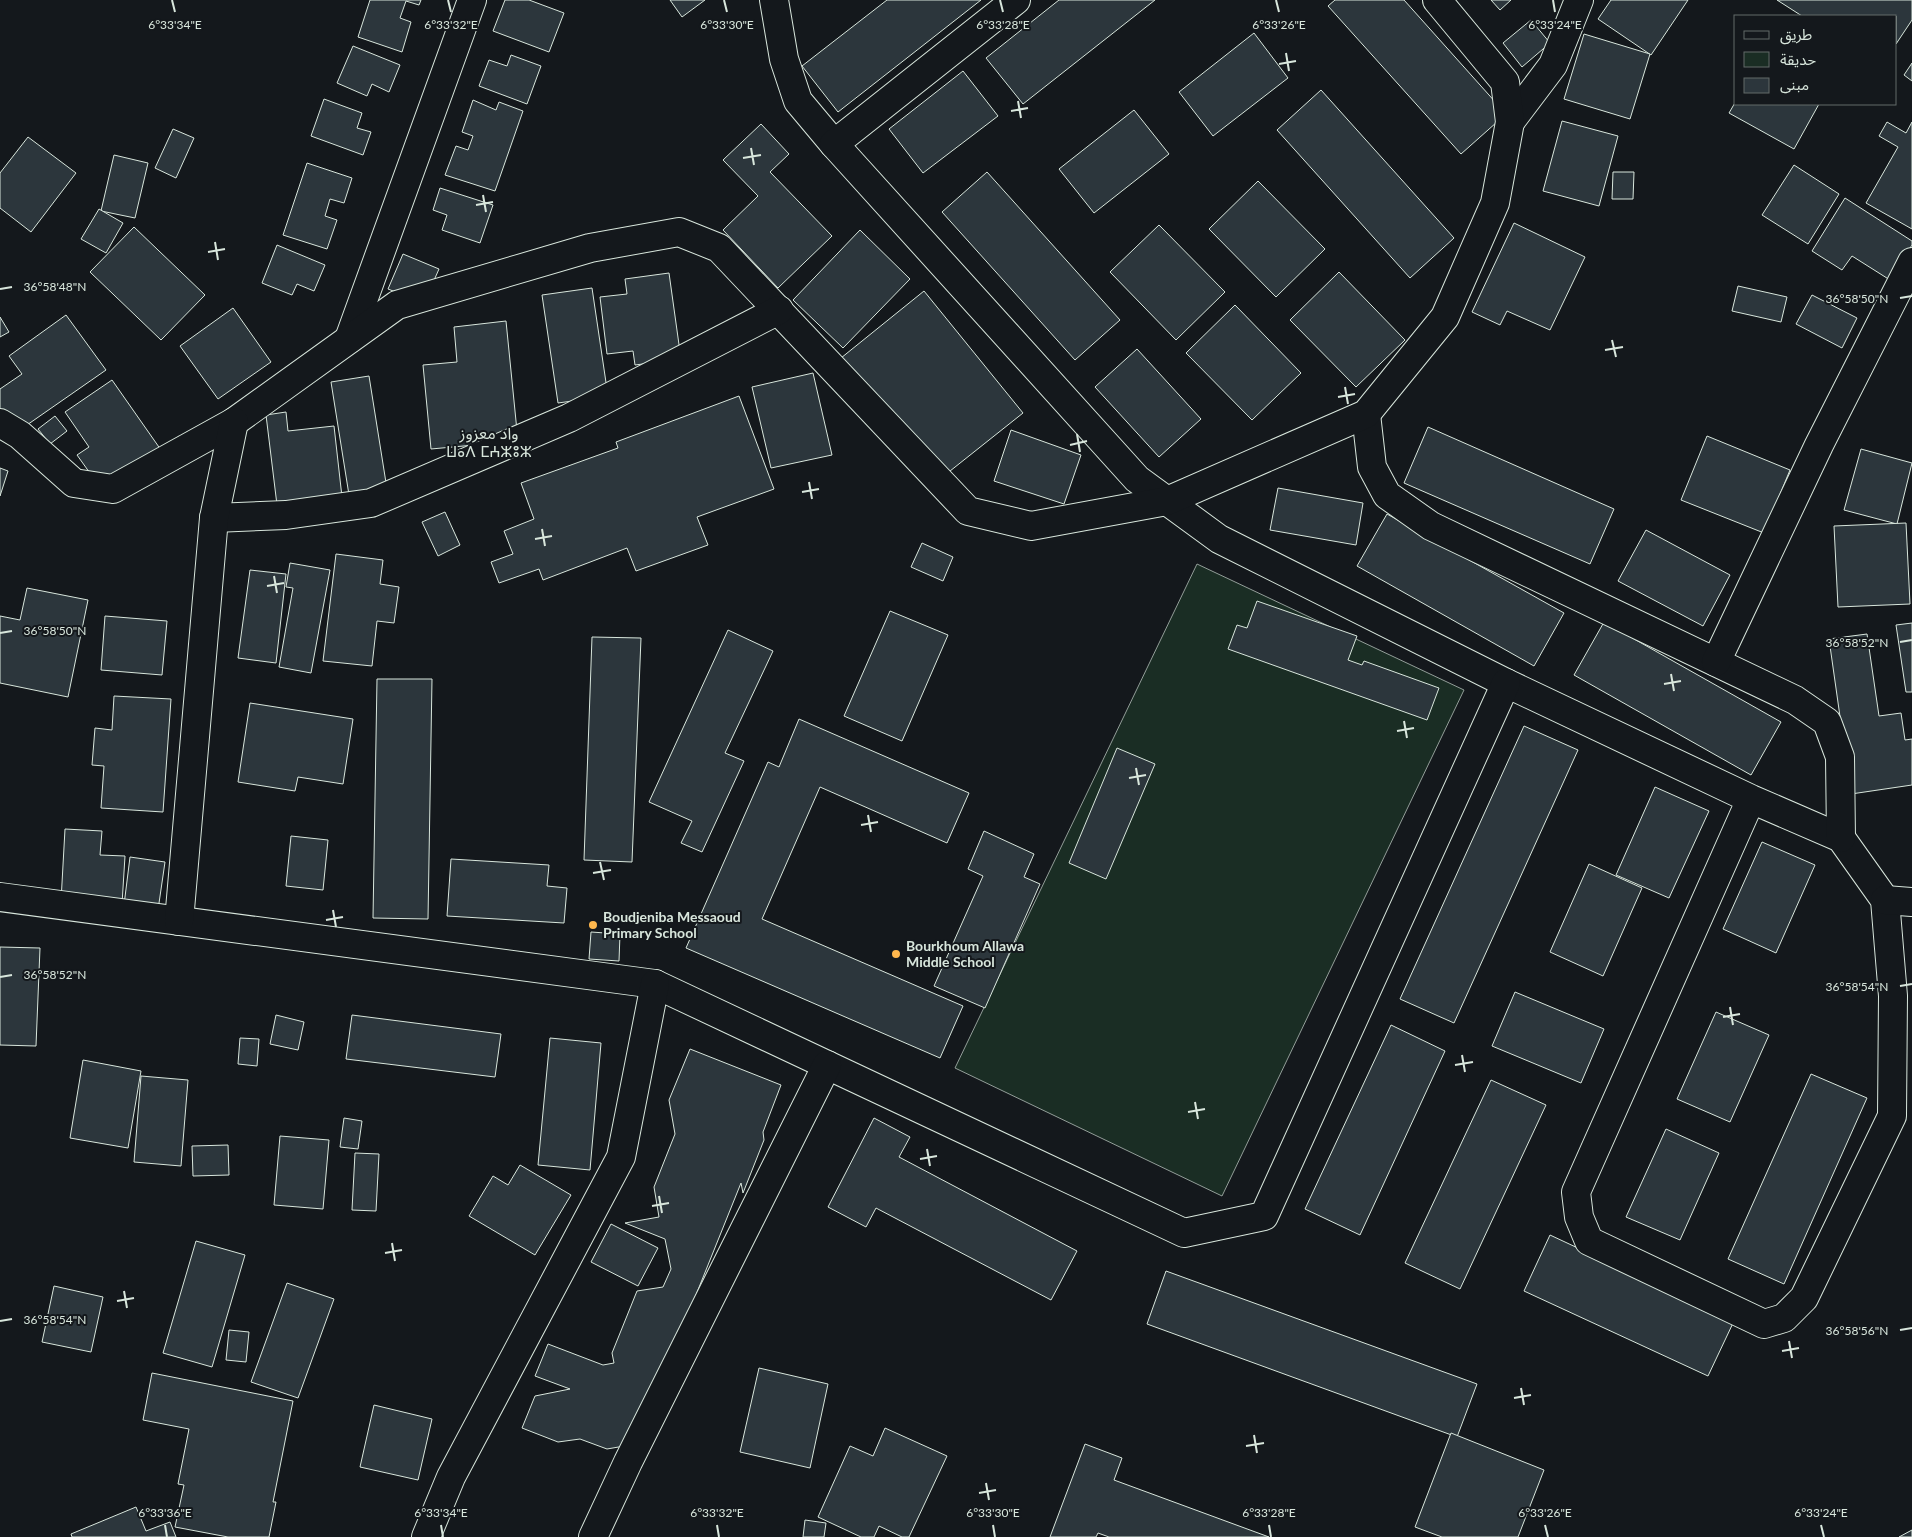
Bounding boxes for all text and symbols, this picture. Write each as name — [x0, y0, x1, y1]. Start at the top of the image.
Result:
legend — [1734, 15, 1897, 105]
text: 6°33'34"E — [148, 17, 202, 32]
text: 6°33'32"E — [424, 17, 478, 32]
text: 6°33'30"E — [700, 17, 754, 32]
text: 6°33'28"E — [976, 17, 1030, 32]
text: 6°33'26"E — [1252, 17, 1306, 32]
text: 6°33'24"E — [1528, 17, 1582, 32]
text: طريق — [1780, 25, 1812, 45]
text: حديقة — [1780, 50, 1816, 68]
text: مبنى — [1780, 75, 1809, 94]
text: 36°58'48"N — [24, 279, 86, 294]
text: 36°58'50"N — [1826, 291, 1888, 306]
district label: واد معزوز ⵡⴰⴷ ⵎⵄⵣⵓⵣ — [446, 423, 532, 460]
text: 36°58'50"N — [24, 623, 86, 638]
text: 36°58'52"N — [1826, 635, 1888, 650]
place label: Boudjeniba Messaoud Primary School — [603, 908, 741, 941]
marker: Boudjeniba Messaoud Primary School — [587, 919, 599, 931]
place label: Bourkhoum Allawa Middle School — [906, 937, 1024, 970]
marker: Bourkhoum Allawa Middle School — [890, 948, 902, 960]
text: 36°58'52"N — [24, 967, 86, 982]
text: 36°58'54"N — [1826, 979, 1888, 994]
text: 36°58'54"N — [24, 1312, 86, 1327]
text: 36°58'56"N — [1826, 1323, 1888, 1338]
text: 6°33'36"E — [138, 1505, 192, 1520]
text: 6°33'34"E — [414, 1505, 468, 1520]
text: 6°33'32"E — [690, 1505, 744, 1520]
text: 6°33'30"E — [966, 1505, 1020, 1520]
text: 6°33'28"E — [1242, 1505, 1296, 1520]
text: 6°33'26"E — [1518, 1505, 1572, 1520]
text: 6°33'24"E — [1794, 1505, 1848, 1520]

